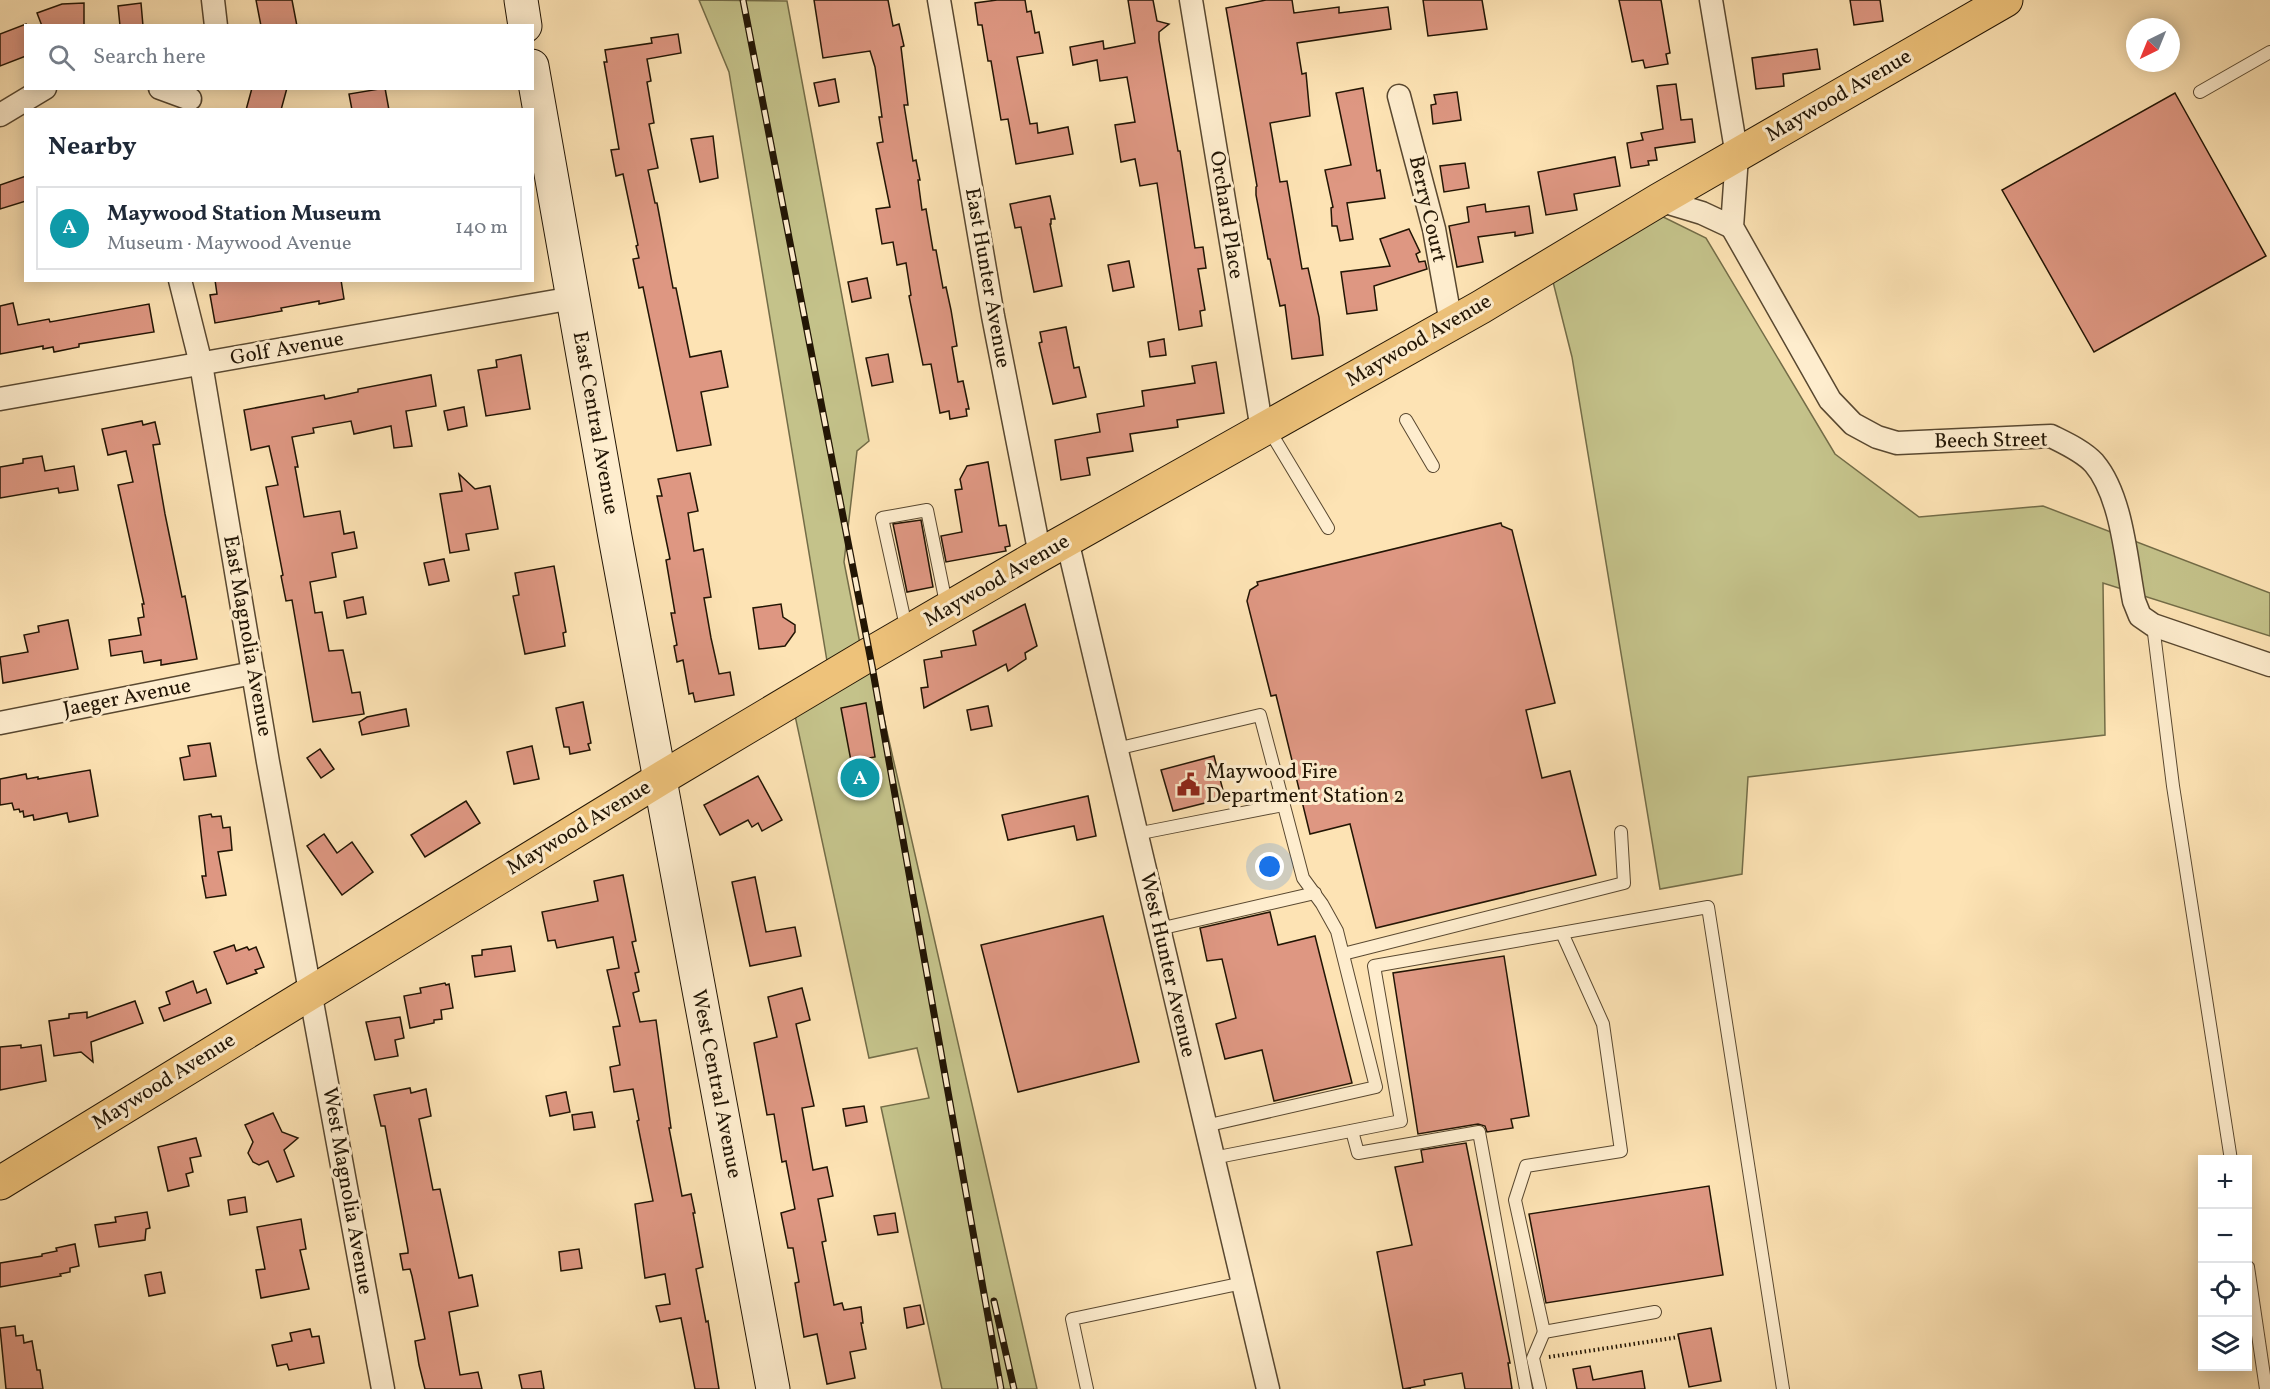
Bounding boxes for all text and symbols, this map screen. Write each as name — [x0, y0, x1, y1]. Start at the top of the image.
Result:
north arrow — [2126, 18, 2180, 72]
search box — [24, 24, 534, 90]
icon: search — [45, 41, 78, 74]
text: Search here — [93, 42, 206, 73]
street label: Maywood Avenue — [1761, 42, 1917, 150]
text: Nearby — [48, 129, 137, 165]
street label: Orchard Place — [1202, 149, 1250, 281]
street label: Berry Court — [1401, 153, 1453, 265]
street label: East Hunter Avenue — [957, 186, 1017, 370]
text: Maywood Station Museum — [107, 199, 382, 230]
text: A — [62, 214, 77, 242]
text: 140 m — [455, 214, 508, 242]
text: Museum · Maywood Avenue — [107, 230, 352, 258]
street label: Maywood Avenue — [1341, 287, 1497, 395]
street label: Golf Avenue — [228, 325, 346, 373]
street label: East Central Avenue — [565, 329, 625, 517]
street label: Beech Street — [1934, 426, 2048, 456]
street label: Maywood Avenue — [919, 527, 1075, 635]
street label: East Magnolia Avenue — [215, 533, 279, 739]
street label: Jaeger Avenue — [61, 671, 193, 725]
pin: A — [840, 756, 880, 800]
place label: Maywood Fire Department Station 2 — [1206, 758, 1405, 811]
public building icon: Maywood Fire Department Station 2 — [1175, 771, 1201, 797]
street label: Maywood Avenue — [501, 773, 657, 883]
your location — [1255, 852, 1284, 881]
street label: West Hunter Avenue — [1132, 870, 1202, 1060]
street label: West Central Avenue — [683, 987, 749, 1181]
street label: Maywood Avenue — [87, 1026, 241, 1138]
street label: West Magnolia Avenue — [314, 1085, 380, 1297]
map controls — [2198, 1155, 2252, 1371]
button: + — [2198, 1155, 2252, 1209]
button: − — [2198, 1209, 2252, 1263]
button: locate — [2198, 1263, 2252, 1317]
button: layers — [2198, 1317, 2252, 1371]

